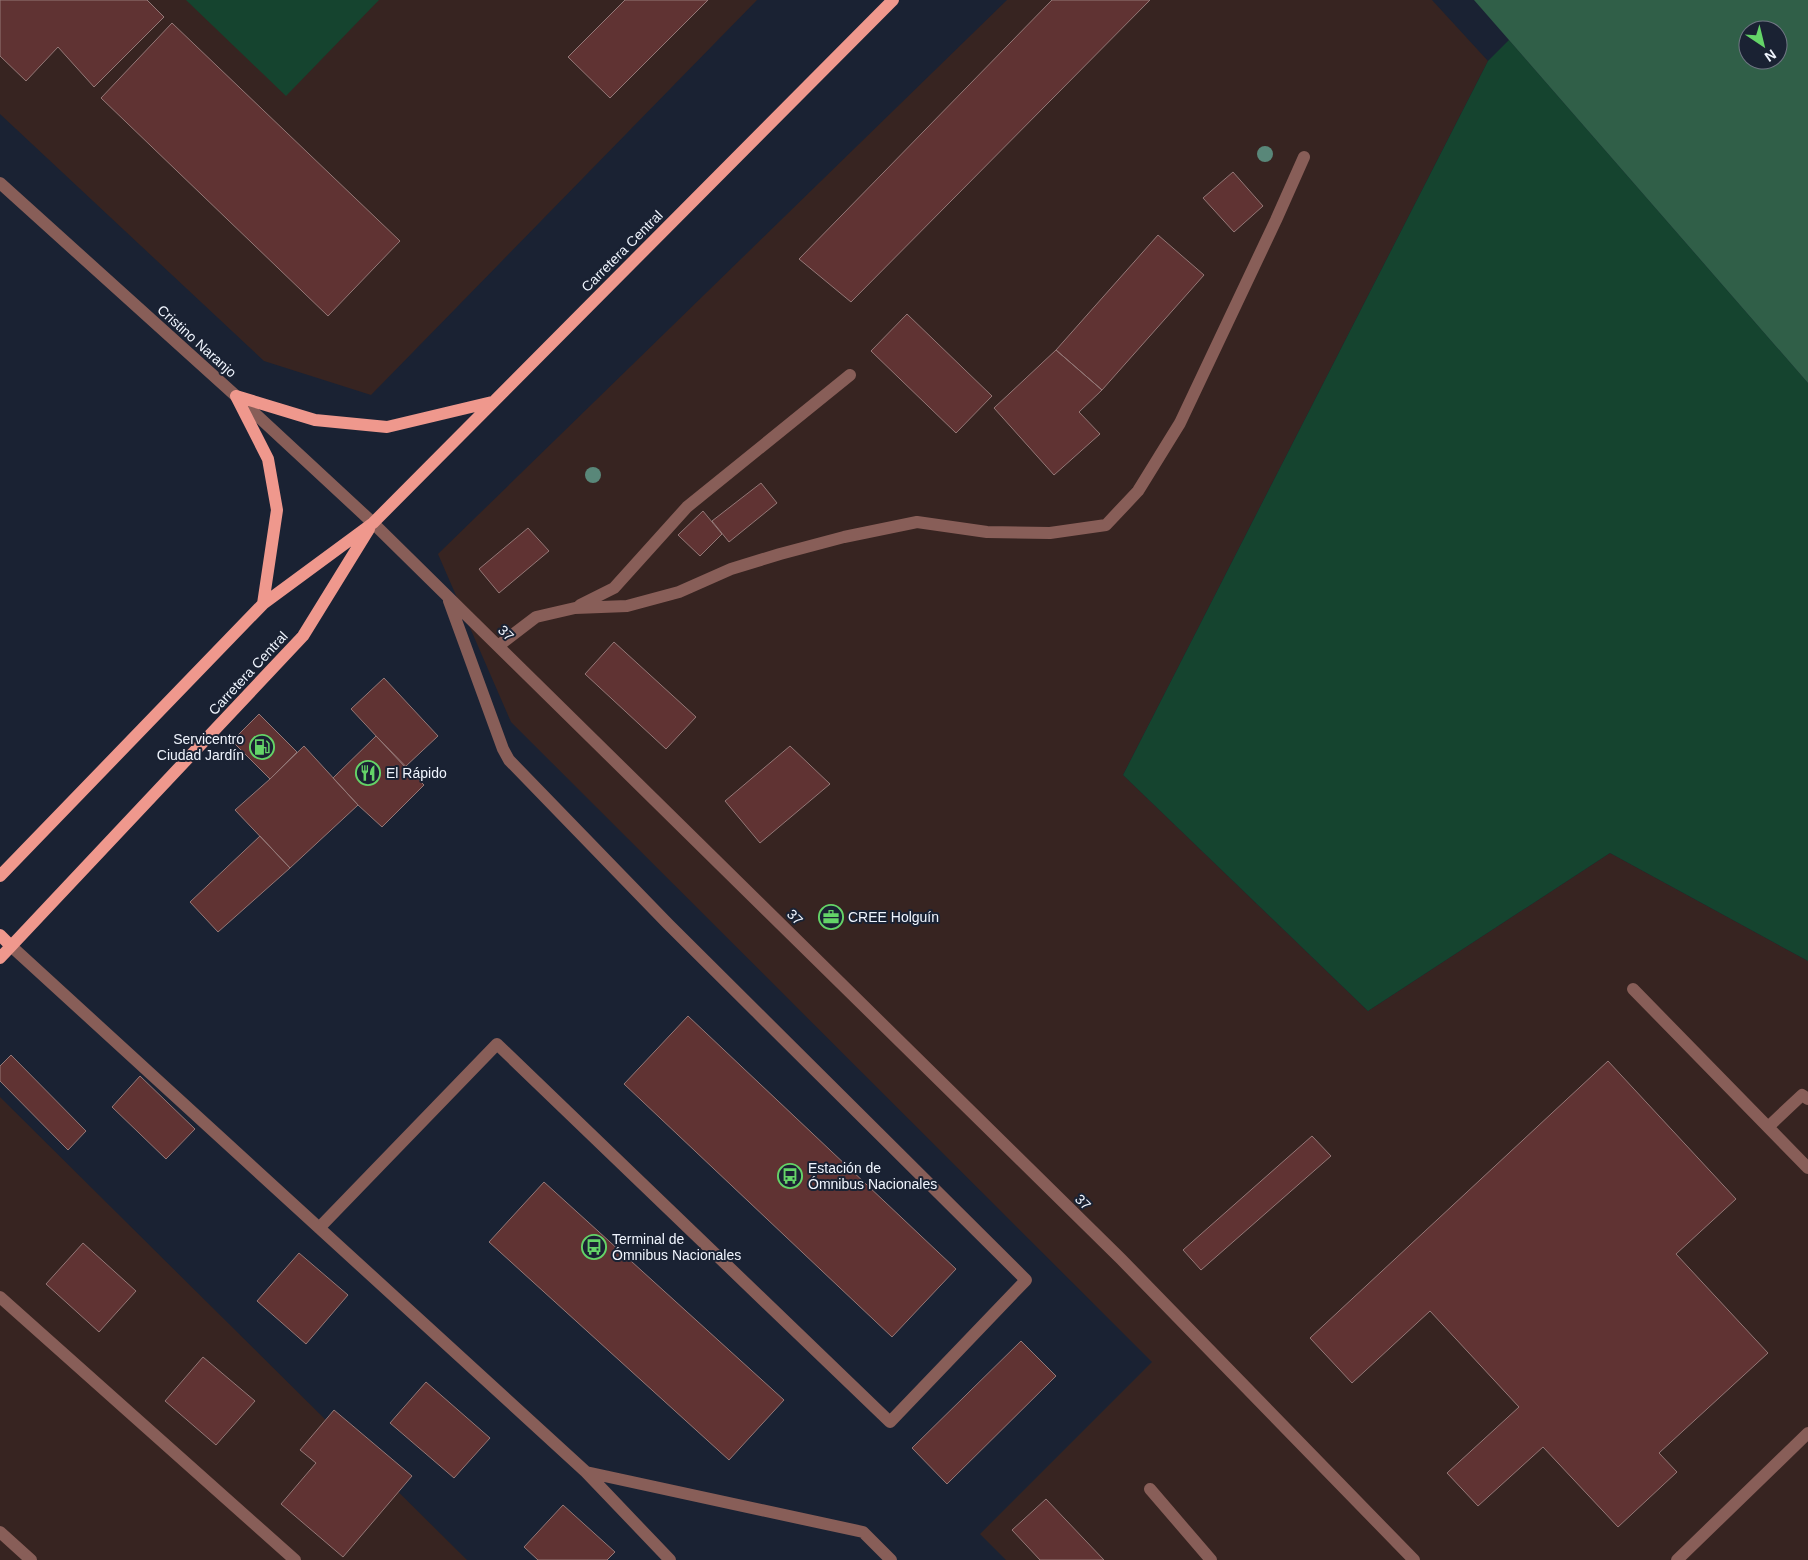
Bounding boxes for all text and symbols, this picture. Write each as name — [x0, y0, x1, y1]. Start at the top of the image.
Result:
north arrow — [1738, 20, 1788, 70]
text: N — [1762, 46, 1779, 65]
street label: Carretera Central — [578, 207, 666, 295]
street label: Cristino Naranjo — [154, 301, 240, 381]
street label: 37 — [495, 622, 517, 644]
street label: Carretera Central — [205, 628, 291, 718]
place label: Servicentro Ciudad Jardín — [157, 731, 244, 763]
fuel station icon: Servicentro Ciudad Jardín — [249, 734, 275, 760]
restaurant icon: El Rápido — [355, 760, 381, 786]
place label: El Rápido — [386, 765, 447, 781]
office icon: CREE Holguín — [818, 904, 844, 930]
street label: 37 — [784, 906, 806, 928]
place label: CREE Holguín — [848, 909, 939, 925]
place label: Estación de Ómnibus Nacionales — [808, 1160, 937, 1192]
bus stop icon: Estación de Ómnibus Nacionales — [777, 1163, 803, 1189]
street label: 37 — [1072, 1191, 1094, 1213]
place label: Terminal de Ómnibus Nacionales — [612, 1231, 741, 1263]
bus stop icon: Terminal de Ómnibus Nacionales — [581, 1234, 607, 1260]

